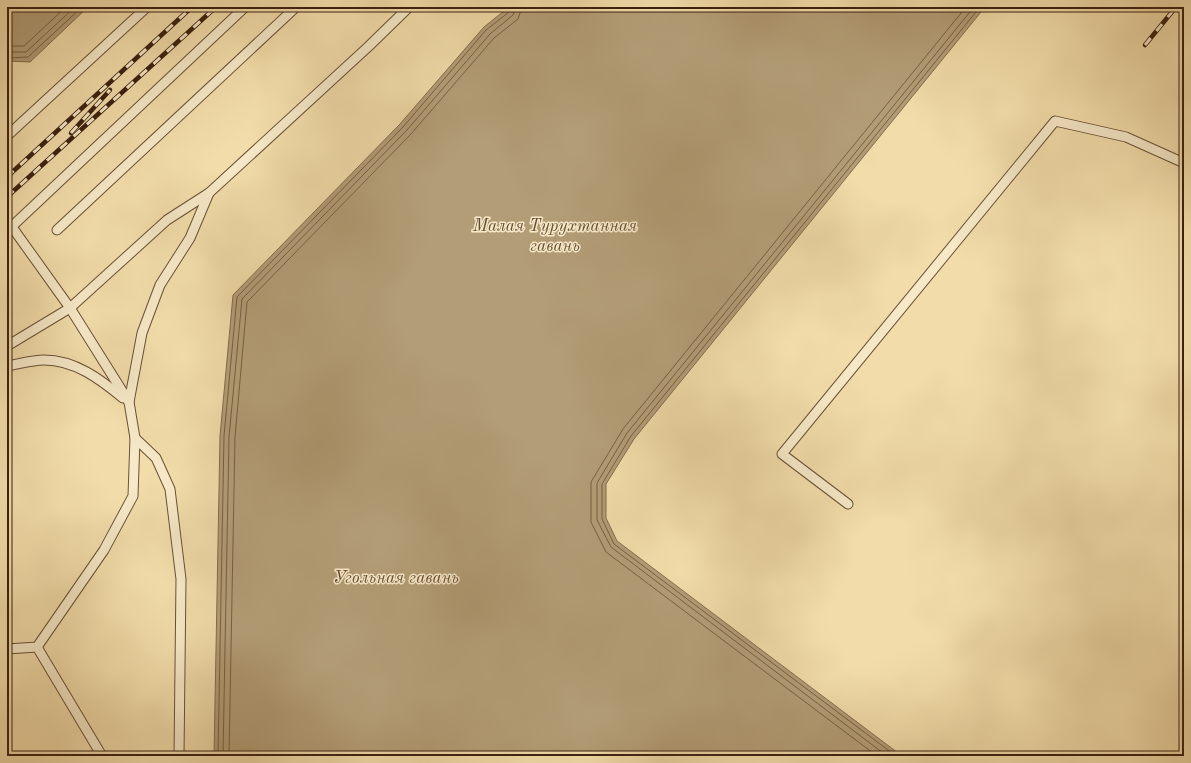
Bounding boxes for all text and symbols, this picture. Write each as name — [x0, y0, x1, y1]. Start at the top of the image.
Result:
water label: Малая Турухтанная гавань — [472, 218, 637, 255]
water label: Угольная гавань — [333, 570, 459, 587]

